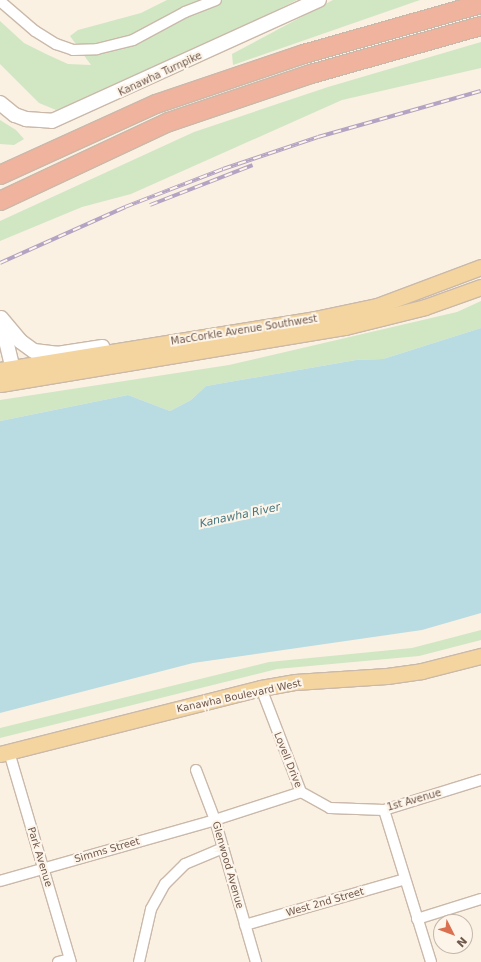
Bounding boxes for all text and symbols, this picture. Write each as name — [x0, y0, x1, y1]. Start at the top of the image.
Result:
street label: Kanawha Turnpike — [116, 49, 204, 99]
street label: MacCorkle Avenue Southwest — [170, 312, 318, 348]
water label: Kanawha River — [199, 501, 281, 531]
street label: Kanawha Boulevard West — [176, 677, 302, 715]
street label: Lovell Drive — [271, 730, 305, 790]
street label: 1st Avenue — [386, 787, 442, 813]
street label: Glenwood Avenue — [210, 820, 246, 910]
street label: Park Avenue — [25, 826, 55, 888]
street label: Simms Street — [73, 835, 141, 865]
street label: West 2nd Street — [285, 885, 365, 919]
north arrow — [433, 914, 473, 954]
text: N — [454, 934, 469, 949]

